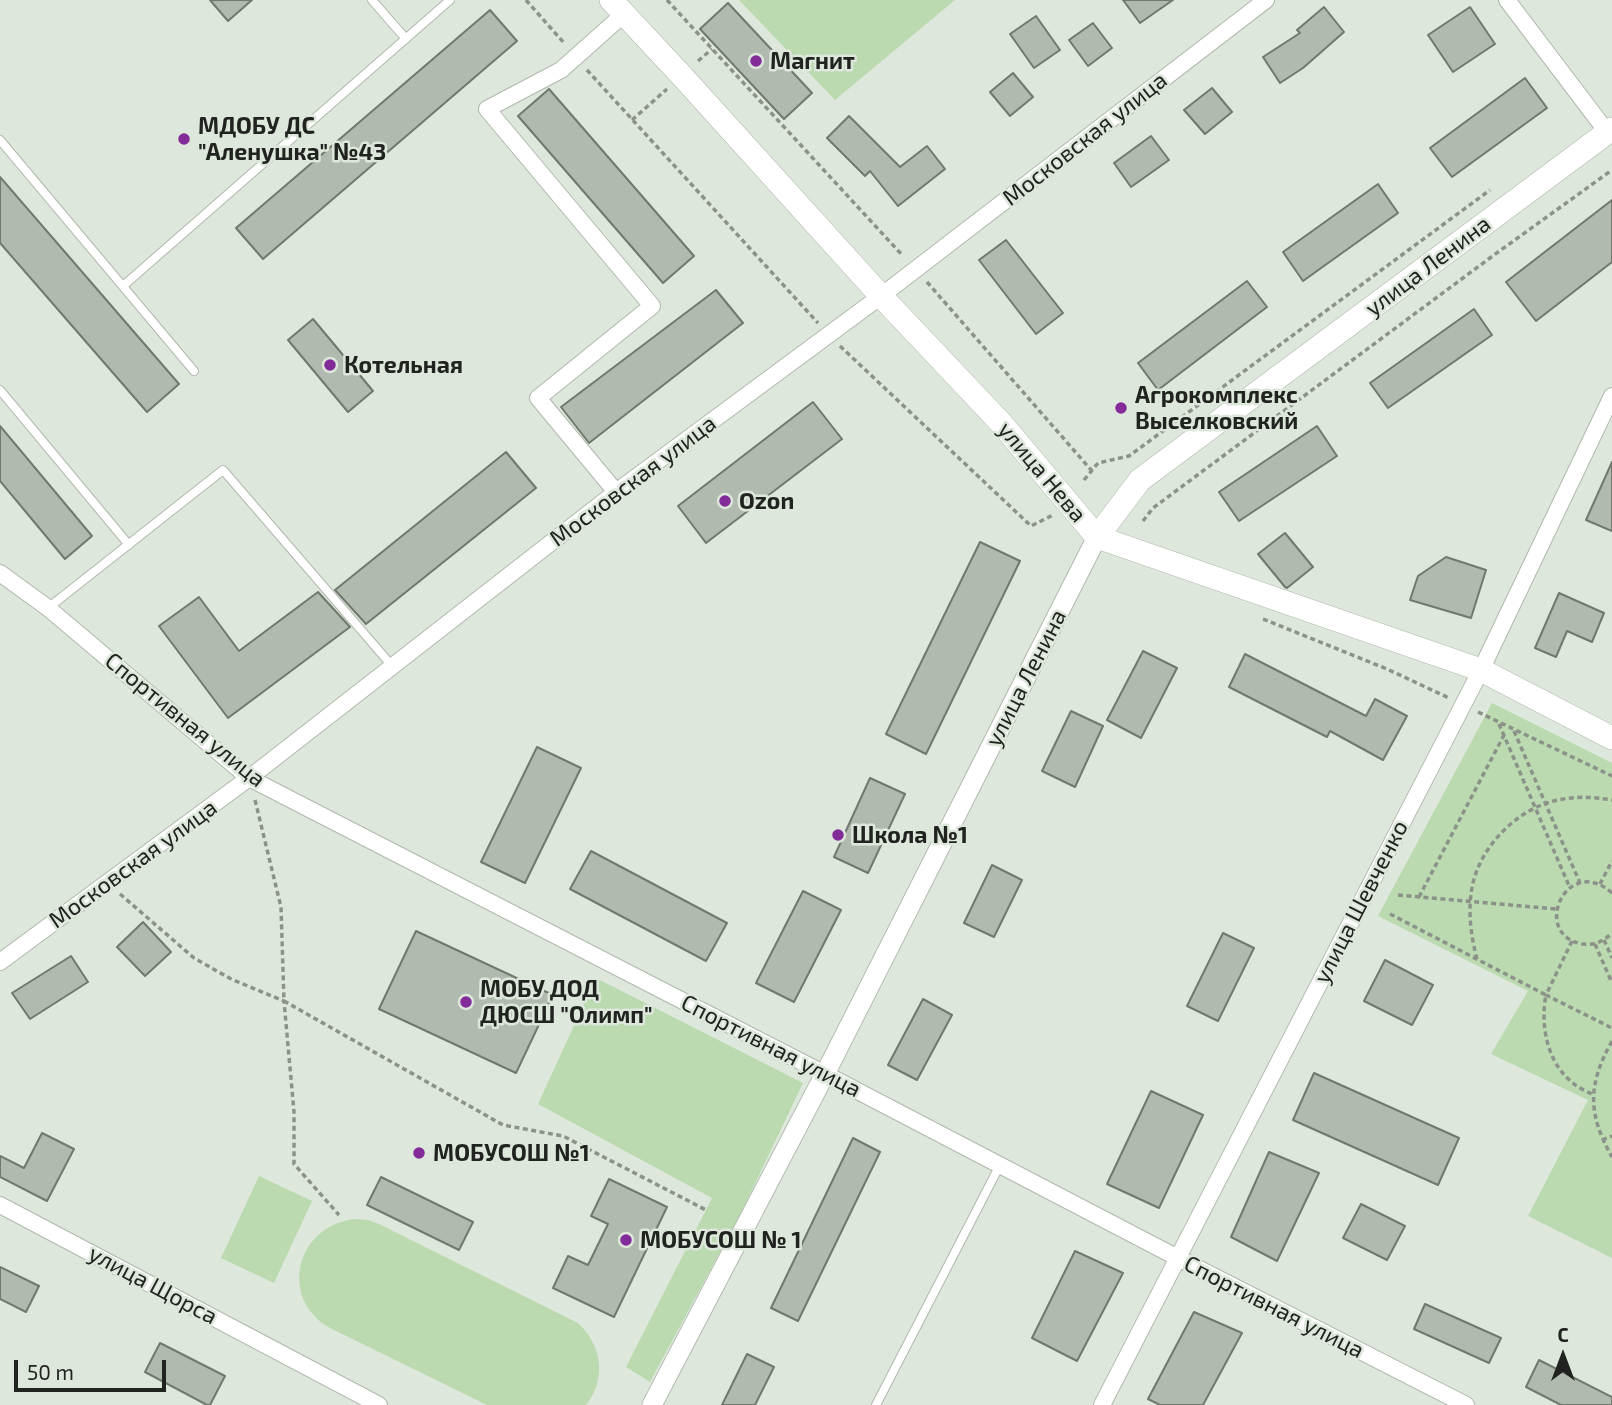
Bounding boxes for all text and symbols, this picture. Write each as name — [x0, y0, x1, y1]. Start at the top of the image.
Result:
place label: Магнит — [770, 47, 855, 75]
marker: Магнит — [748, 53, 764, 69]
street label: Московская улица — [997, 66, 1173, 212]
place label: МДОБУ ДС "Аленушка" №43 — [198, 112, 386, 166]
marker: МДОБУ ДС "Аленушка" №43 — [176, 131, 192, 147]
street label: улица Ленина — [1360, 210, 1496, 322]
place label: Котельная — [344, 351, 463, 379]
marker: Котельная — [322, 357, 338, 373]
place label: Агрокомплекс Выселковский — [1135, 381, 1298, 435]
marker: Агрокомплекс Выселковский — [1113, 400, 1129, 416]
street label: Московская улица — [544, 410, 722, 552]
street label: улица Нева — [992, 416, 1092, 528]
place label: Ozon — [739, 487, 794, 515]
marker: Ozon — [717, 493, 733, 509]
street label: улица Ленина — [980, 605, 1072, 751]
street label: Спортивная улица — [99, 647, 271, 793]
street label: Московская улица — [44, 794, 222, 934]
street label: улица Шевченко — [1308, 816, 1414, 988]
place label: Школа №1 — [852, 821, 968, 849]
marker: Школа №1 — [830, 827, 846, 843]
place label: МОБУ ДОД ДЮСШ "Олимп" — [480, 975, 652, 1029]
street label: Спортивная улица — [676, 989, 866, 1103]
marker: МОБУ ДОД ДЮСШ "Олимп" — [458, 994, 474, 1010]
place label: МОБУСОШ №1 — [433, 1139, 590, 1167]
marker: МОБУСОШ №1 — [411, 1145, 427, 1161]
place label: МОБУСОШ № 1 — [640, 1226, 802, 1254]
marker: МОБУСОШ № 1 — [618, 1232, 634, 1248]
street label: улица Щорса — [84, 1240, 222, 1330]
street label: Спортивная улица — [1179, 1250, 1369, 1364]
north arrow — [1528, 1321, 1598, 1391]
text: С — [1557, 1323, 1569, 1346]
scale bar — [18, 1346, 170, 1390]
text: 50 m — [27, 1359, 74, 1384]

